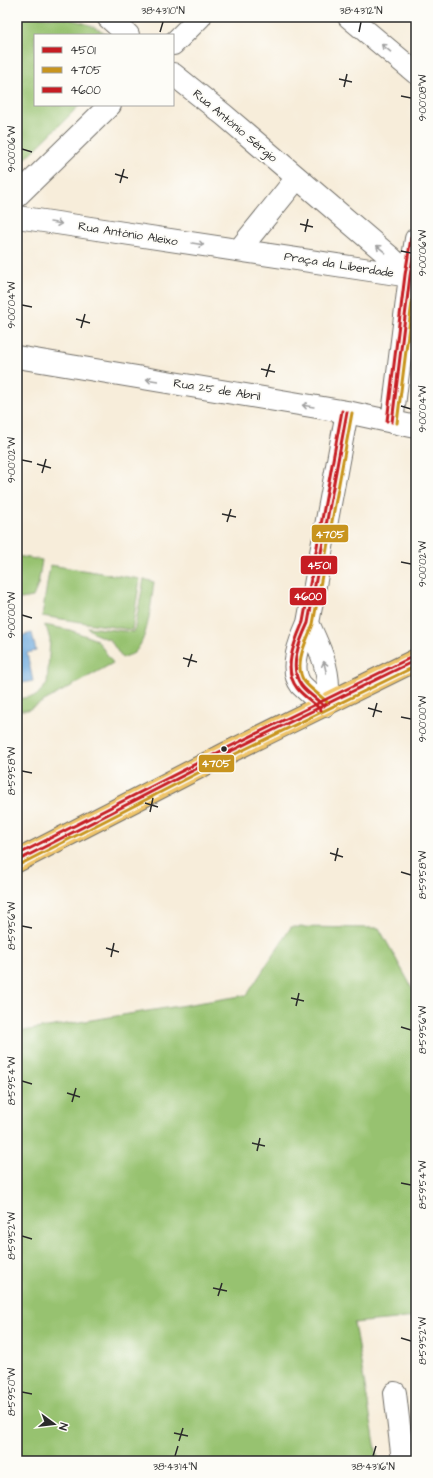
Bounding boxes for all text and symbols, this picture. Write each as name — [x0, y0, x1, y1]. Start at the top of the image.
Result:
text: 38°43'10"N — [141, 4, 185, 18]
text: 38°43'12"N — [340, 4, 382, 18]
legend — [34, 34, 174, 106]
text: 4501 — [70, 42, 96, 59]
one-way arrow — [381, 44, 391, 53]
text: 4705 — [70, 62, 102, 79]
text: 9°00'08"W — [416, 74, 430, 121]
text: 4600 — [70, 82, 101, 99]
street label: Rua António Sérgio — [188, 85, 281, 167]
text: 9°00'06"W — [5, 125, 19, 172]
street label: Rua António Aleixo — [77, 218, 179, 250]
one-way arrow — [49, 219, 62, 227]
text: 9°00'06"W — [416, 229, 430, 276]
one-way arrow — [191, 240, 204, 248]
one-way arrow — [376, 245, 387, 254]
street label: Praça da Liberdade — [283, 248, 396, 282]
text: 9°00'04"W — [5, 281, 19, 329]
street label: Rua 25 de Abril — [172, 375, 262, 405]
one-way arrow — [146, 376, 159, 384]
text: 9°00'04"W — [416, 385, 430, 433]
one-way arrow — [302, 401, 315, 409]
text: 9°00'02"W — [5, 436, 19, 483]
line badge: 4705 — [311, 524, 349, 543]
text: 4705 — [316, 527, 345, 542]
text: 9°00'02"W — [416, 540, 430, 587]
line badge: 4501 — [300, 555, 338, 575]
text: 4501 — [307, 558, 331, 573]
line badge: 4600 — [289, 587, 327, 606]
text: 4600 — [294, 589, 322, 604]
text: 9°00'00"W — [5, 591, 19, 638]
one-way arrow — [321, 661, 329, 674]
text: 9°00'00"W — [416, 695, 430, 742]
unlabelled marker — [219, 744, 229, 754]
text: 8°59'58"W — [5, 746, 19, 795]
line badge: 4705 — [198, 754, 235, 773]
text: 4705 — [202, 756, 231, 771]
text: 8°59'58"W — [416, 850, 430, 899]
text: 8°59'56"W — [5, 901, 19, 950]
text: 8°59'56"W — [416, 1005, 430, 1054]
text: 8°59'54"W — [5, 1056, 19, 1105]
text: 8°59'54"W — [416, 1160, 430, 1209]
text: 8°59'52"W — [5, 1212, 19, 1260]
text: 8°59'52"W — [416, 1317, 430, 1365]
text: 8°59'50"W — [5, 1367, 19, 1416]
north arrow — [34, 1404, 74, 1444]
text: N — [55, 1421, 71, 1432]
text: 38°43'14"N — [153, 1460, 197, 1474]
text: 38°43'16"N — [351, 1460, 395, 1474]

